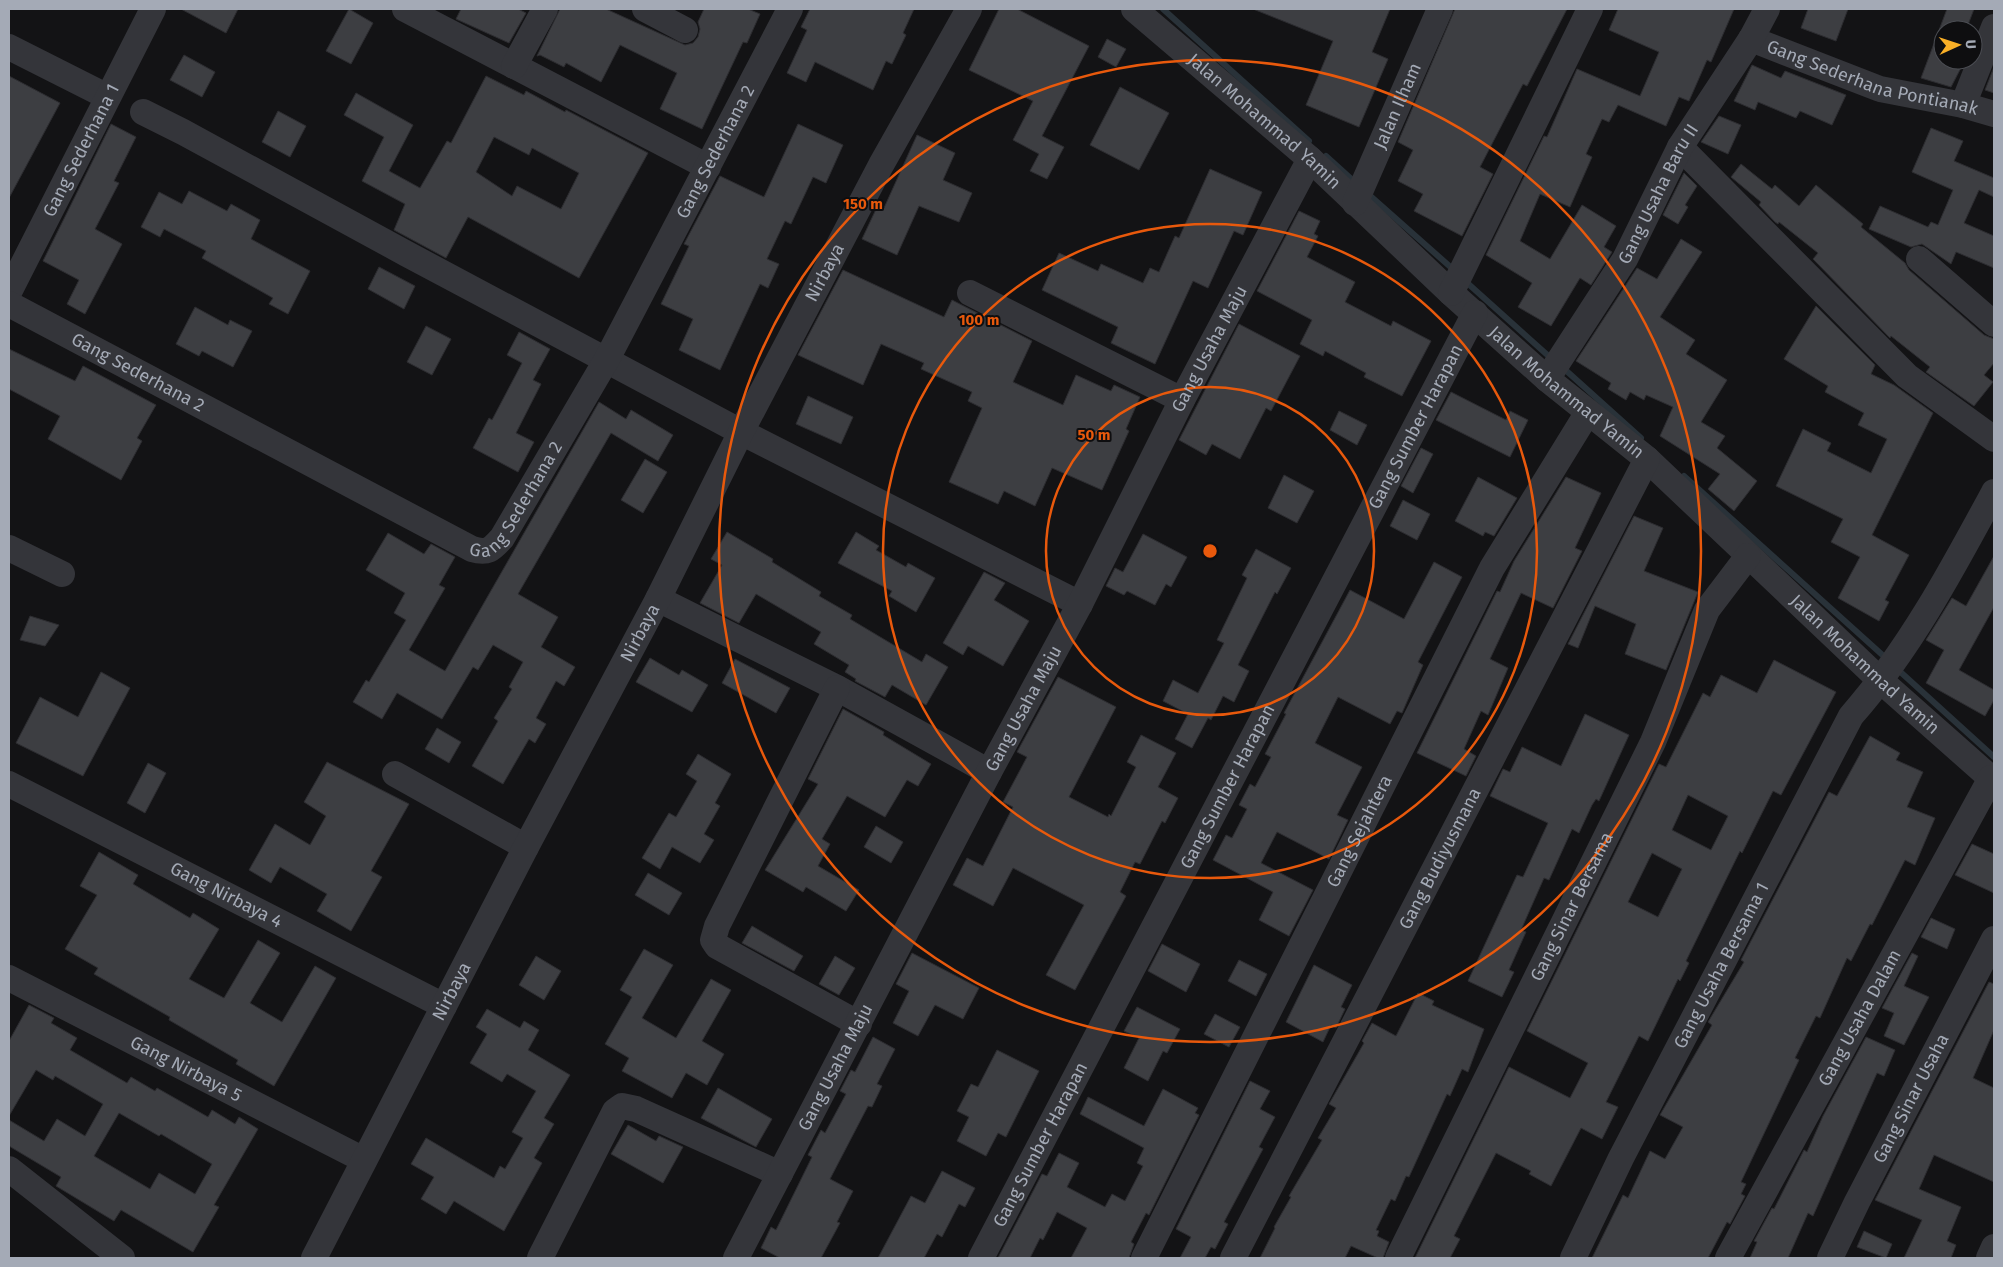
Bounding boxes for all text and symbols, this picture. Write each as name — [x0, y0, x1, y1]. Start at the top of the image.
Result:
north arrow — [1933, 20, 1983, 70]
street label: Gang Sederhana Pontianak — [1764, 35, 1982, 120]
text: U — [1962, 39, 1979, 49]
street label: Jalan Mohammad Yamin — [1183, 49, 1346, 194]
street label: Jalan Ilham — [1369, 59, 1426, 152]
street label: Gang Sederhana 1 — [38, 80, 124, 220]
street label: Gang Sederhana 2 — [671, 81, 759, 222]
street label: Gang Usaha Baru II — [1613, 120, 1703, 268]
text: 150 m — [843, 195, 883, 213]
street label: Nirbaya — [800, 240, 849, 305]
street label: Gang Usaha Maju — [1167, 282, 1252, 416]
text: 100 m — [959, 311, 999, 329]
street label: Jalan Mohammad Yamin — [1484, 321, 1649, 463]
street label: Gang Sederhana 2 — [68, 328, 208, 417]
street label: Gang Sumber Harapan — [1363, 341, 1468, 513]
text: 50 m — [1077, 426, 1111, 444]
street label: Gang Sederhana 2 — [467, 437, 567, 562]
centre of rings — [1201, 542, 1219, 560]
street label: Jalan Mohammad Yamin — [1785, 590, 1944, 739]
street label: Nirbaya — [616, 600, 664, 666]
street label: Gang Usaha Maju — [980, 642, 1066, 775]
street label: Gang Sumber Harapan — [1175, 700, 1280, 873]
street label: Gang Sejahtera — [1322, 771, 1397, 891]
street label: Gang Budiyusmana — [1394, 784, 1486, 933]
street label: Gang Sinar Bersama — [1526, 828, 1618, 985]
street label: Gang Nirbaya 4 — [167, 857, 286, 933]
street label: Gang Usaha Bersama 1 — [1669, 879, 1773, 1052]
street label: Gang Usaha Dalam — [1813, 946, 1906, 1090]
street label: Nirbaya — [427, 958, 476, 1024]
street label: Gang Usaha Maju — [793, 1000, 877, 1134]
street label: Gang Sinar Usaha — [1868, 1030, 1954, 1167]
street label: Gang Nirbaya 5 — [127, 1031, 246, 1107]
street label: Gang Sumber Harapan — [988, 1058, 1092, 1231]

